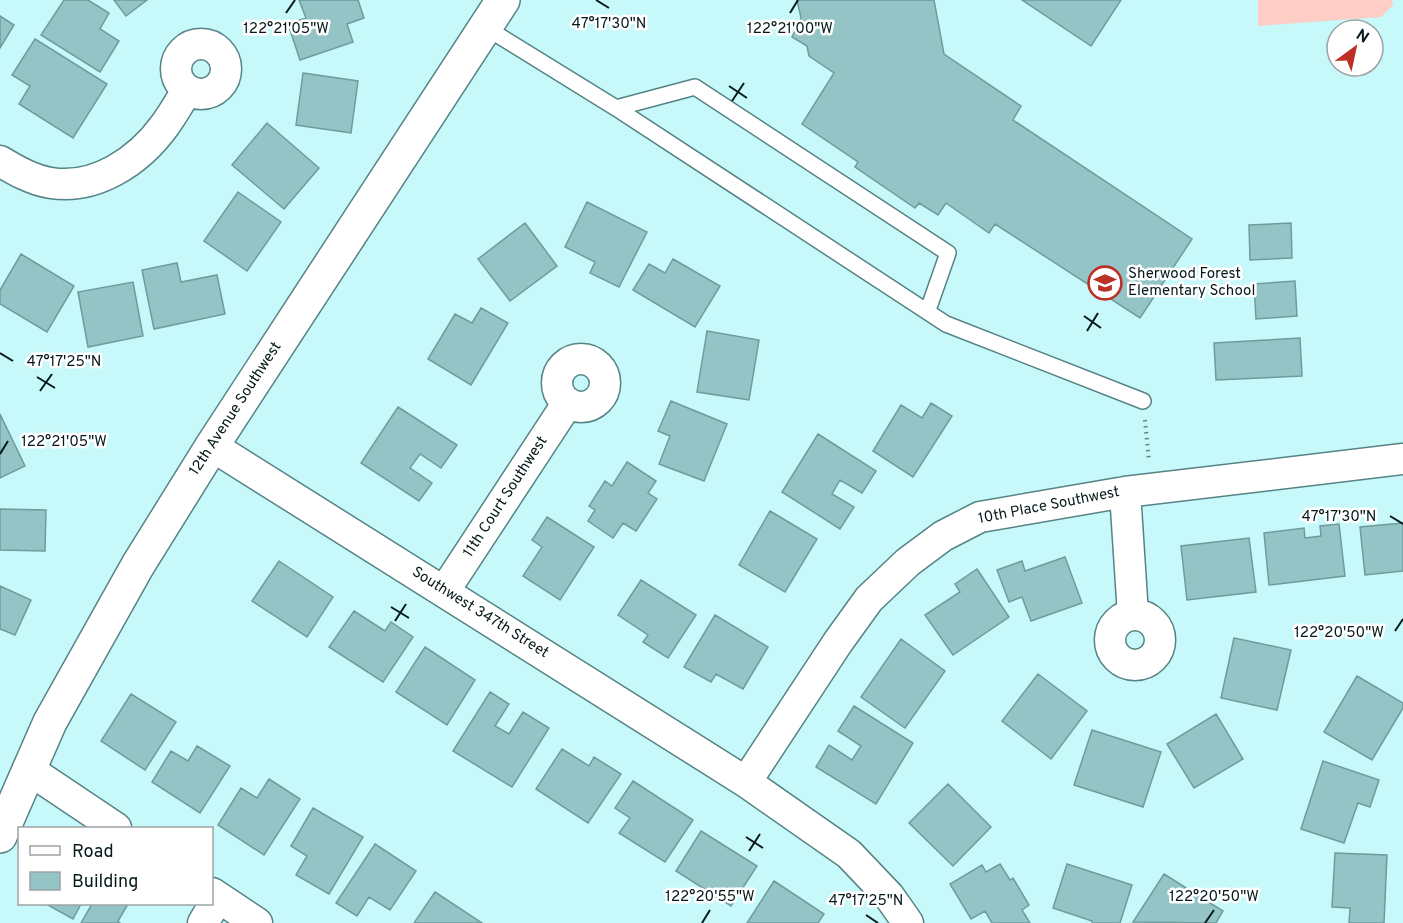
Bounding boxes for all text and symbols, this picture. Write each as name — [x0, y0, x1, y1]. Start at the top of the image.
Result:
text: 47°17'30"N — [572, 15, 646, 34]
north arrow — [1325, 18, 1385, 78]
text: 122°21'05"W — [243, 20, 329, 39]
text: 122°21'00"W — [747, 20, 833, 39]
text: N — [1352, 26, 1372, 49]
school or university icon: Sherwood Forest Elementary School — [1087, 265, 1123, 301]
place label: Sherwood Forest Elementary School — [1128, 265, 1255, 301]
street label: 12th Avenue Southwest — [186, 339, 286, 479]
text: 47°17'25"N — [27, 353, 101, 372]
text: 122°21'05"W — [21, 433, 107, 452]
street label: 11th Court Southwest — [460, 433, 552, 561]
street label: 10th Place Southwest — [977, 483, 1121, 529]
text: 47°17'30"N — [1302, 508, 1376, 527]
street label: Southwest 347th Street — [408, 563, 552, 663]
text: 122°20'50"W — [1294, 624, 1384, 643]
legend — [18, 827, 213, 905]
text: Road — [72, 841, 114, 864]
text: Building — [72, 871, 138, 894]
text: 122°20'55"W — [665, 888, 755, 907]
text: 122°20'50"W — [1169, 888, 1259, 907]
text: 47°17'25"N — [829, 892, 903, 911]

